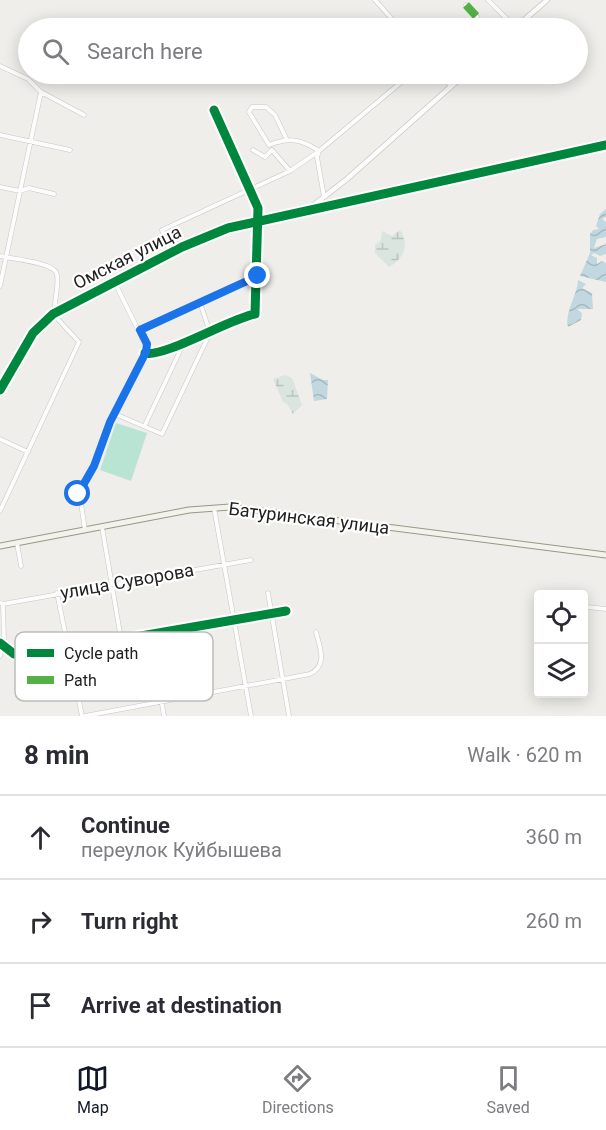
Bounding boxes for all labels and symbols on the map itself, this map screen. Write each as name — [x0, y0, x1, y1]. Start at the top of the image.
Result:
street label: Омская улица — [69, 221, 185, 293]
route end — [244, 262, 270, 288]
route start — [64, 480, 90, 506]
street label: Батуринская улица — [227, 498, 391, 538]
street label: улица Суворова — [59, 559, 195, 603]
legend — [15, 632, 213, 701]
text: Cycle path — [64, 644, 138, 663]
text: Path — [64, 671, 97, 690]

